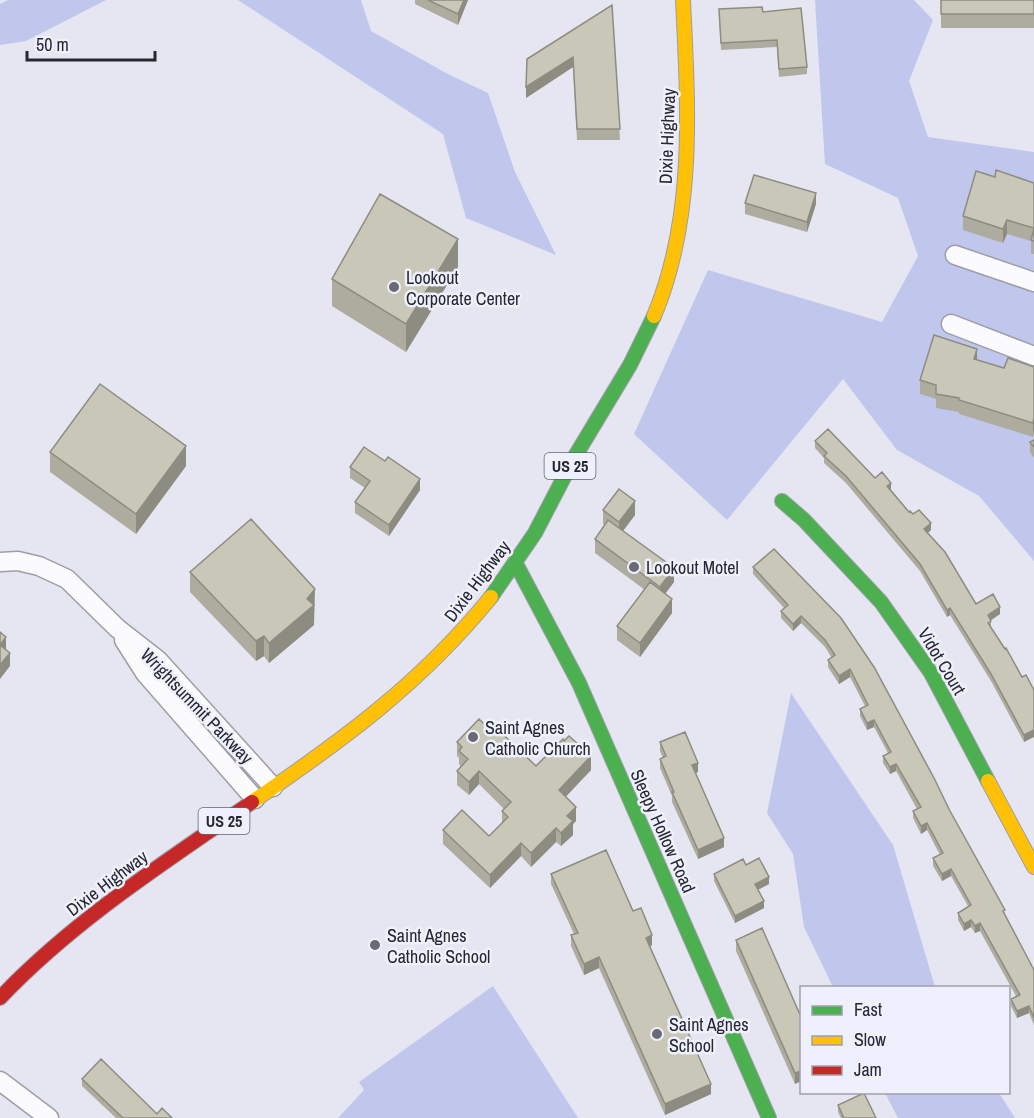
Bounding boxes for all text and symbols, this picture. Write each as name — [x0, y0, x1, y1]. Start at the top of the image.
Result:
scale bar — [27, 24, 154, 62]
text: 50 m — [36, 32, 69, 57]
street label: Dixie Highway — [653, 87, 681, 184]
place label: Lookout Corporate Center — [406, 265, 520, 311]
marker: Lookout Corporate Center — [387, 280, 401, 294]
road number: US 25 — [544, 453, 596, 479]
street label: Dixie Highway — [438, 535, 516, 627]
place label: Lookout Motel — [646, 555, 739, 580]
marker: Lookout Motel — [627, 560, 641, 574]
street label: Vidot Court — [912, 623, 972, 699]
street label: Wrightsummit Parkway — [135, 643, 259, 770]
place label: Saint Agnes Catholic Church — [485, 715, 591, 761]
marker: Saint Agnes Catholic Church — [466, 730, 480, 744]
street label: Sleepy Hollow Road — [625, 765, 701, 897]
road number: US 25 — [198, 808, 250, 834]
street label: Dixie Highway — [61, 844, 153, 922]
place label: Saint Agnes Catholic School — [387, 923, 490, 969]
marker: Saint Agnes Catholic School — [368, 938, 382, 952]
legend — [800, 986, 1010, 1094]
text: Fast — [854, 997, 882, 1022]
place label: Saint Agnes School — [669, 1012, 749, 1058]
marker: Saint Agnes School — [650, 1027, 664, 1041]
text: Slow — [854, 1027, 886, 1052]
text: Jam — [854, 1057, 882, 1082]

